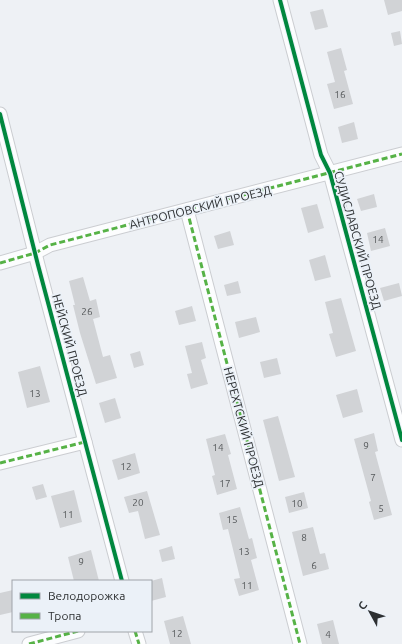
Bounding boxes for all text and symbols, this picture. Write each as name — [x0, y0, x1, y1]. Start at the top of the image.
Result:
house number: 16 — [334, 89, 346, 100]
street label: СУДИСЛАВСКИЙ ПРОЕЗД — [332, 169, 384, 311]
street label: АНТРОПОВСКИЙ ПРОЕЗД — [128, 183, 272, 231]
house number: 14 — [372, 234, 384, 245]
street label: НЕЙСКИЙ ПРОЕЗД — [50, 293, 90, 397]
house number: 26 — [81, 306, 93, 317]
street label: НЕРЕХТСКИЙ ПРОЕЗД — [222, 365, 266, 489]
house number: 13 — [29, 388, 41, 399]
house number: 9 — [363, 440, 369, 451]
house number: 14 — [212, 442, 224, 453]
house number: 12 — [120, 461, 132, 472]
house number: 7 — [370, 472, 376, 483]
house number: 17 — [219, 478, 231, 489]
house number: 20 — [132, 497, 144, 508]
house number: 10 — [291, 498, 303, 509]
house number: 5 — [378, 503, 384, 514]
house number: 11 — [62, 509, 74, 520]
house number: 15 — [226, 514, 238, 525]
house number: 8 — [301, 532, 307, 543]
house number: 13 — [238, 546, 250, 557]
house number: 9 — [78, 556, 84, 567]
house number: 6 — [311, 560, 317, 571]
legend — [12, 580, 152, 632]
house number: 11 — [241, 580, 253, 591]
text: Велодорожка — [48, 589, 125, 602]
north arrow — [350, 592, 390, 632]
text: С — [355, 599, 369, 612]
text: Тропа — [48, 609, 81, 622]
house number: 12 — [171, 628, 183, 639]
house number: 4 — [325, 629, 331, 640]

